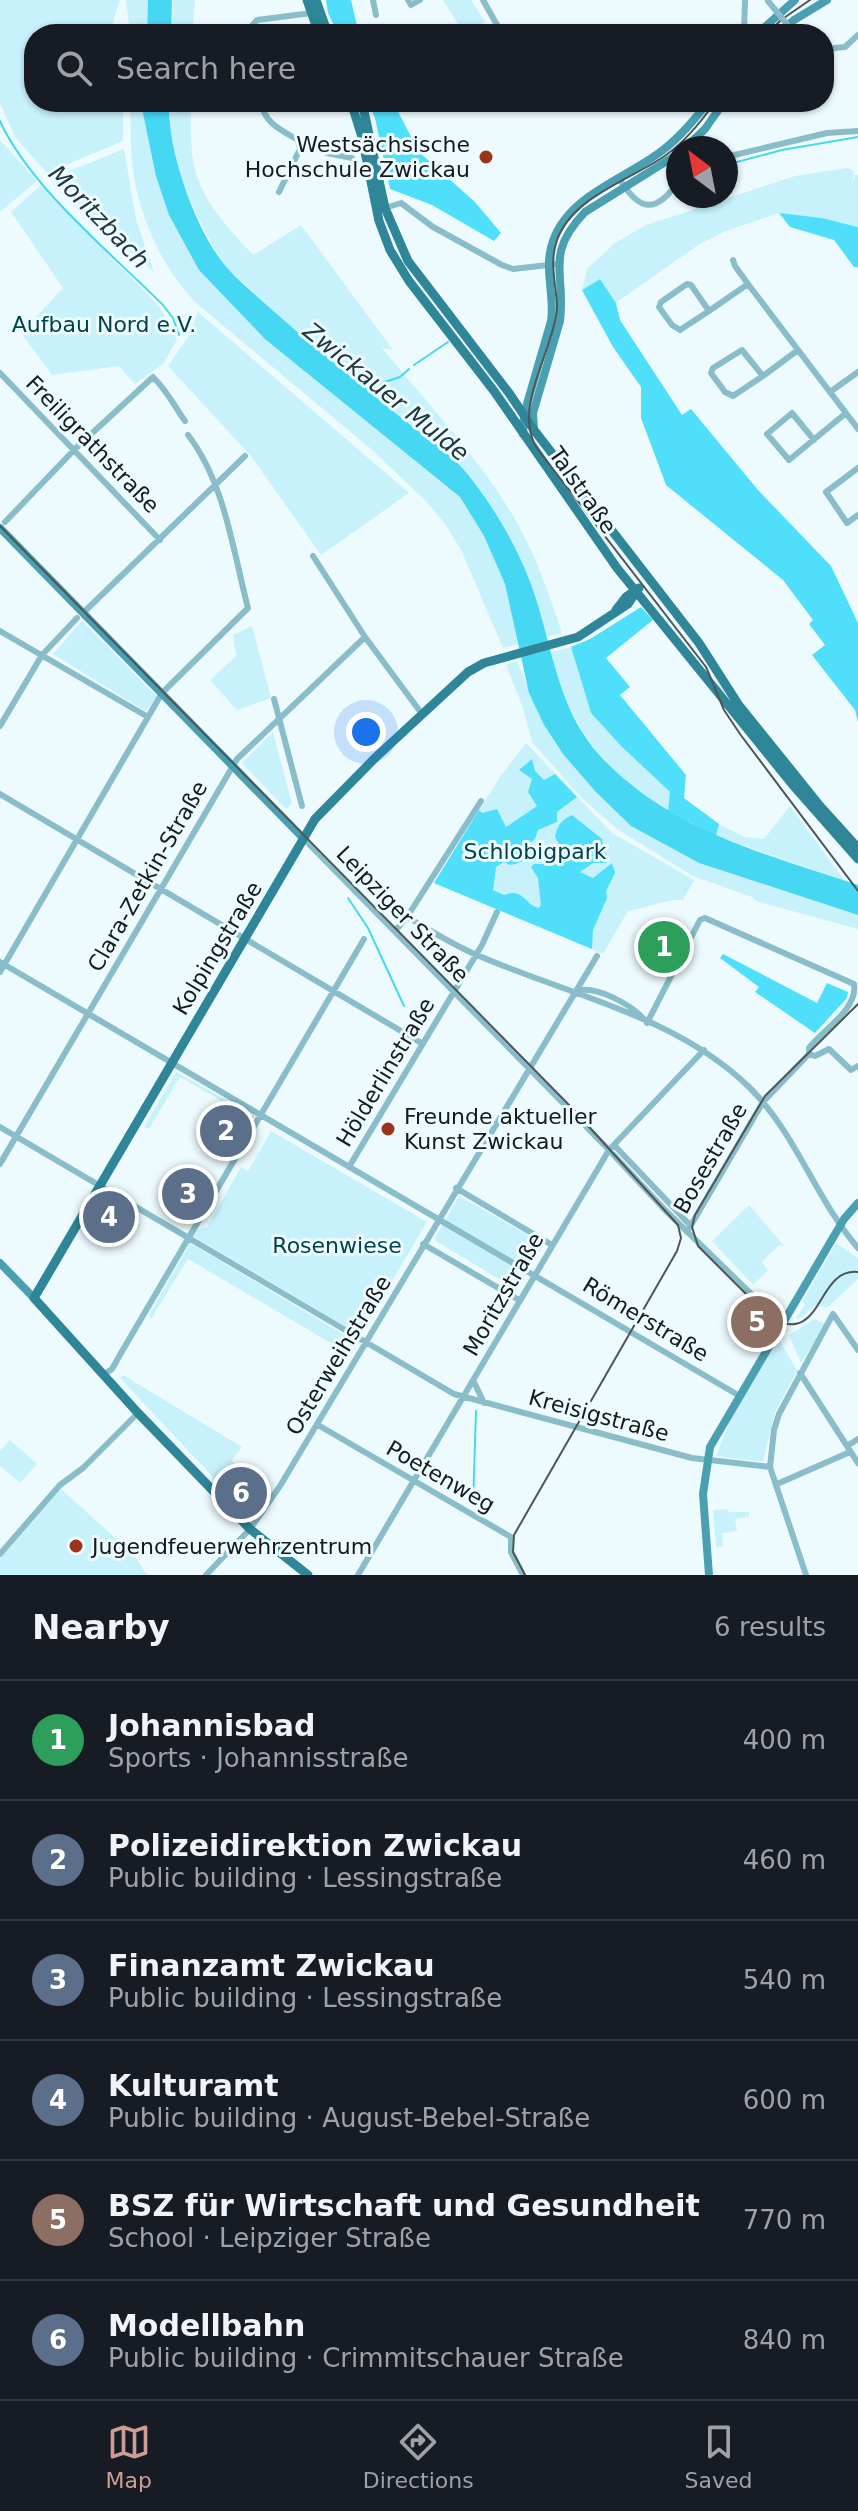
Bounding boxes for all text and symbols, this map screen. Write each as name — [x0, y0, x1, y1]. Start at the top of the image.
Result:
search box — [24, 24, 834, 112]
icon: search — [52, 46, 96, 90]
text: Search here — [116, 51, 296, 86]
place label: Westsächsische Hochschule Zwickau — [245, 132, 470, 182]
north arrow — [666, 136, 738, 208]
marker: Westsächsische Hochschule Zwickau — [477, 148, 495, 166]
water label: Moritzbach — [43, 160, 155, 274]
park label: Aufbau Nord e.V. — [12, 312, 196, 337]
water label: Zwickauer Mulde — [297, 316, 474, 467]
street label: Freiligrathstraße — [21, 371, 164, 518]
street label: Talstraße — [543, 442, 621, 538]
your location — [346, 712, 386, 752]
street label: Clara-Zetkin-Straße — [83, 777, 212, 976]
park label: Schlobigpark — [464, 839, 607, 864]
street label: Leipziger Straße — [331, 841, 474, 987]
street label: Kolpingstraße — [168, 877, 267, 1019]
pin: 1 — [638, 917, 690, 977]
street label: Hölderlinstraße — [331, 993, 440, 1151]
street label: Bosestraße — [669, 1098, 752, 1218]
pin: 2 — [200, 1101, 252, 1161]
place label: Freunde aktueller Kunst Zwickau — [404, 1104, 598, 1154]
marker: Freunde aktueller Kunst Zwickau — [379, 1120, 397, 1138]
pin: 3 — [162, 1164, 214, 1224]
pin: 4 — [83, 1187, 135, 1247]
street label: Moritzstraße — [458, 1228, 549, 1360]
park label: Rosenwiese — [272, 1233, 402, 1258]
street label: Osterweihstraße — [281, 1271, 396, 1440]
street label: Römerstraße — [579, 1272, 713, 1367]
pin: 5 — [731, 1292, 783, 1352]
street label: Kreisigstraße — [526, 1385, 672, 1446]
street label: Poetenweg — [382, 1435, 499, 1518]
pin: 6 — [215, 1463, 267, 1523]
place label: Jugendfeuerwehrzentrum — [90, 1534, 372, 1559]
marker: Jugendfeuerwehrzentrum — [67, 1537, 85, 1555]
text: Nearby — [32, 1607, 170, 1647]
text: 6 results — [714, 1612, 826, 1642]
text: Johannisbad — [108, 1708, 315, 1743]
text: 1 — [49, 1725, 67, 1755]
text: 400 m — [743, 1725, 826, 1755]
text: Sports · Johannisstraße — [108, 1743, 409, 1773]
text: Polizeidirektion Zwickau — [108, 1828, 522, 1863]
text: 2 — [49, 1845, 67, 1875]
text: 460 m — [743, 1845, 826, 1875]
text: Public building · Lessingstraße — [108, 1863, 502, 1893]
text: Finanzamt Zwickau — [108, 1948, 435, 1983]
text: 3 — [49, 1965, 67, 1995]
text: 540 m — [743, 1965, 826, 1995]
text: Public building · Lessingstraße — [108, 1983, 502, 2013]
text: Kulturamt — [108, 2068, 279, 2103]
text: 4 — [49, 2085, 67, 2115]
text: 600 m — [743, 2085, 826, 2115]
text: Public building · August-Bebel-Straße — [108, 2103, 590, 2133]
text: BSZ für Wirtschaft und Gesundheit — [108, 2188, 700, 2223]
text: 5 — [49, 2205, 67, 2235]
text: 770 m — [743, 2205, 826, 2235]
text: School · Leipziger Straße — [108, 2223, 431, 2253]
text: Modellbahn — [108, 2308, 305, 2343]
text: 6 — [49, 2325, 67, 2355]
text: 840 m — [743, 2325, 826, 2355]
text: Public building · Crimmitschauer Straße — [108, 2343, 624, 2373]
tab: Map — [105, 2420, 152, 2493]
tab: Directions — [363, 2420, 474, 2493]
tab: Saved — [685, 2420, 753, 2493]

